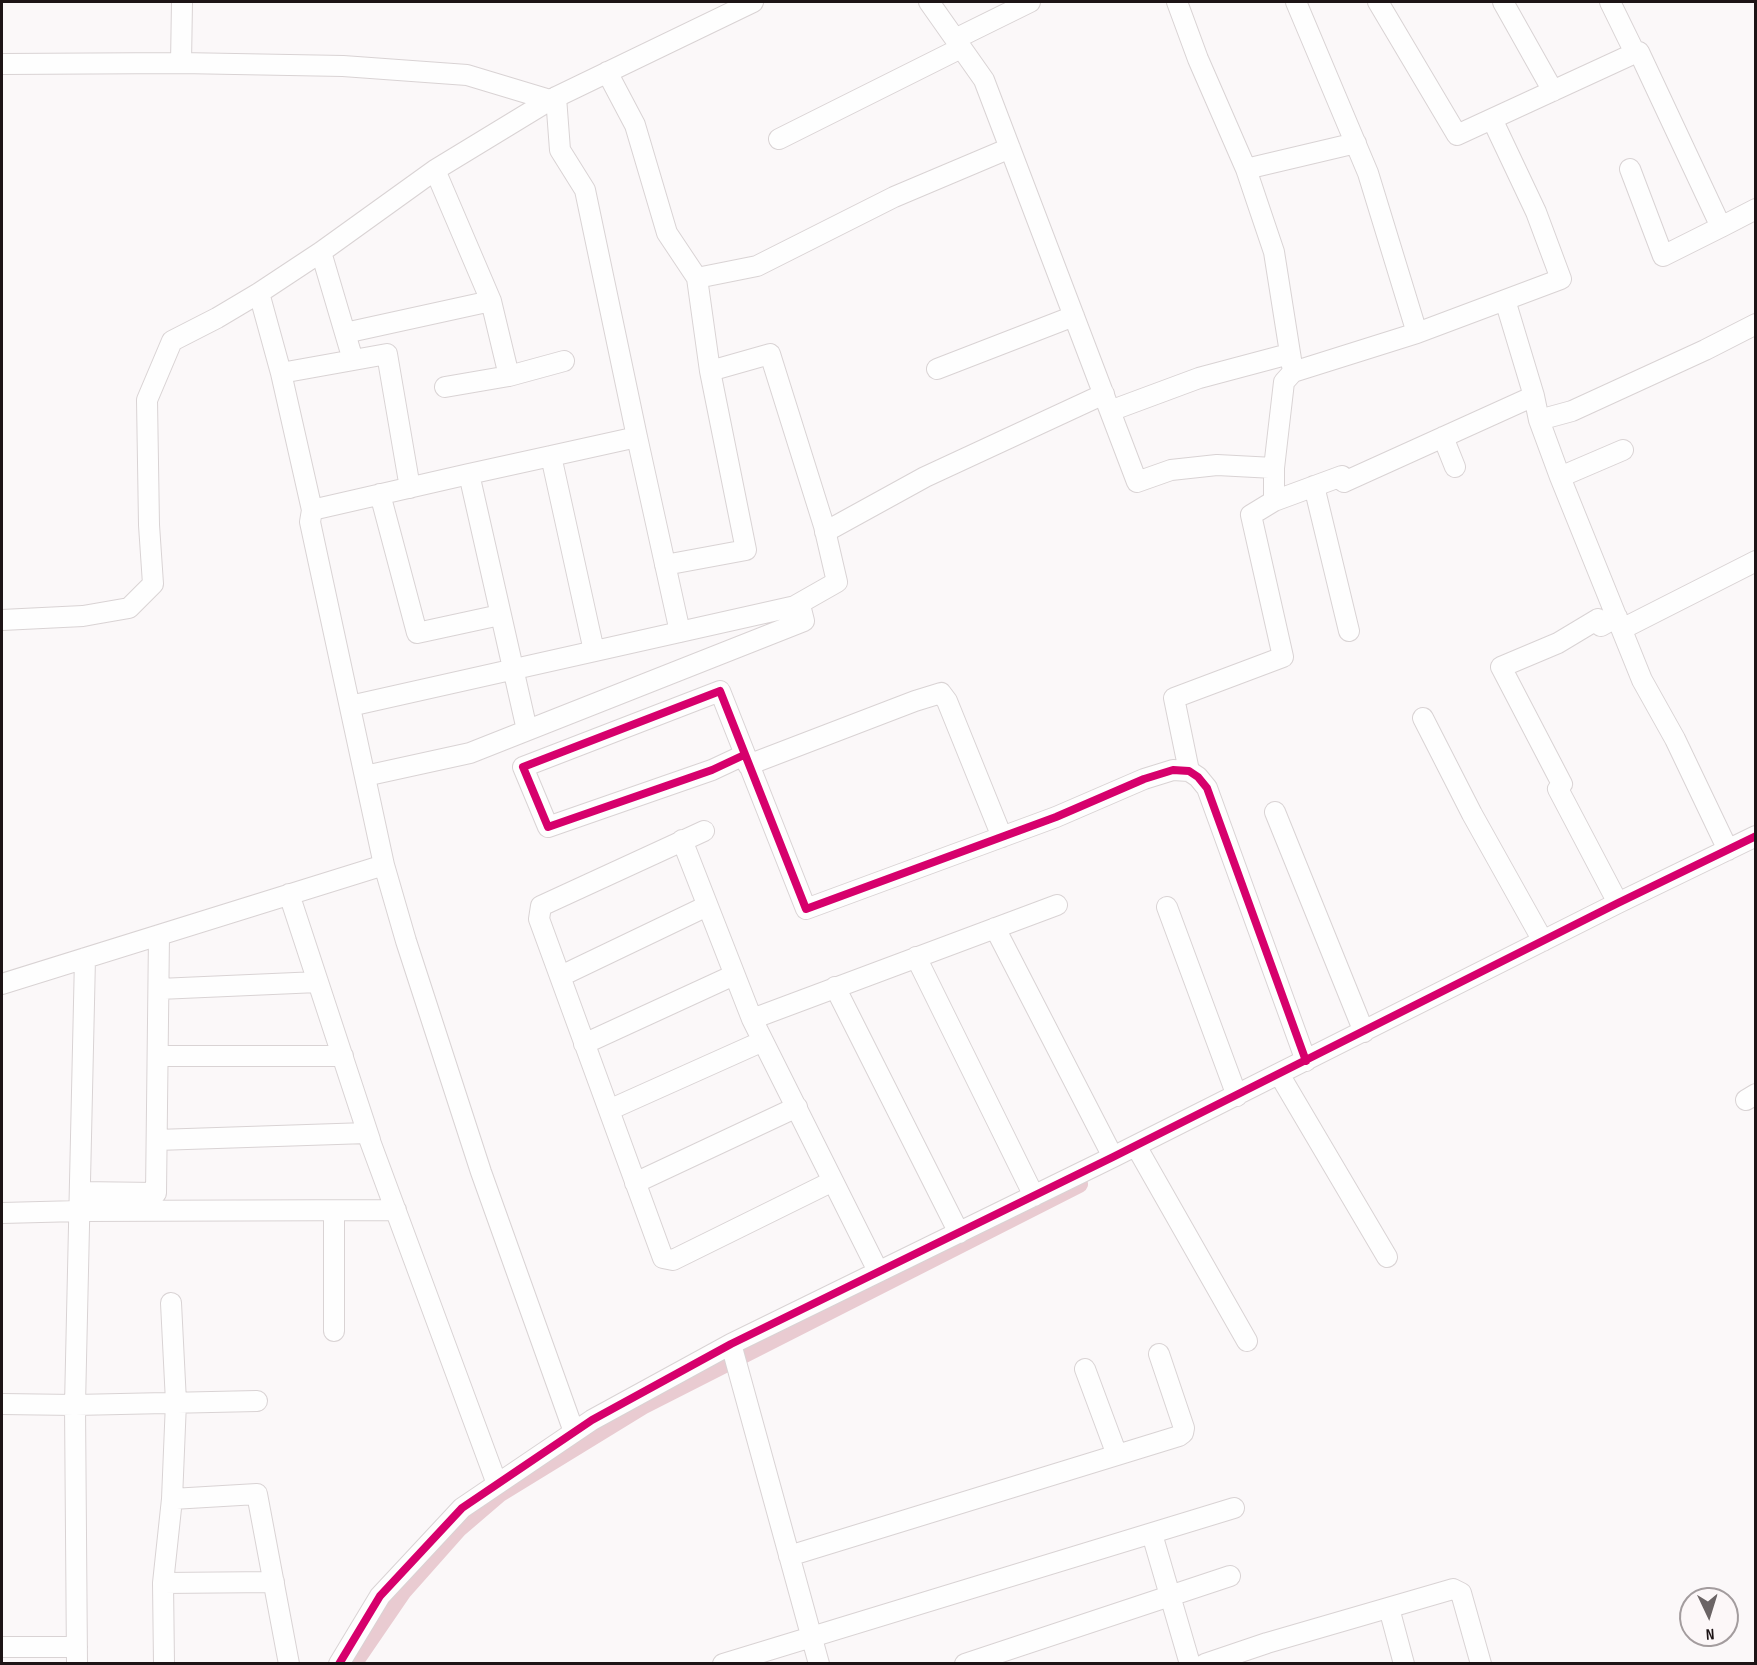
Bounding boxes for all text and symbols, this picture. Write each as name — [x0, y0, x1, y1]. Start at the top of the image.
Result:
north arrow — [1679, 1587, 1739, 1647]
text: N — [1705, 1624, 1715, 1643]

